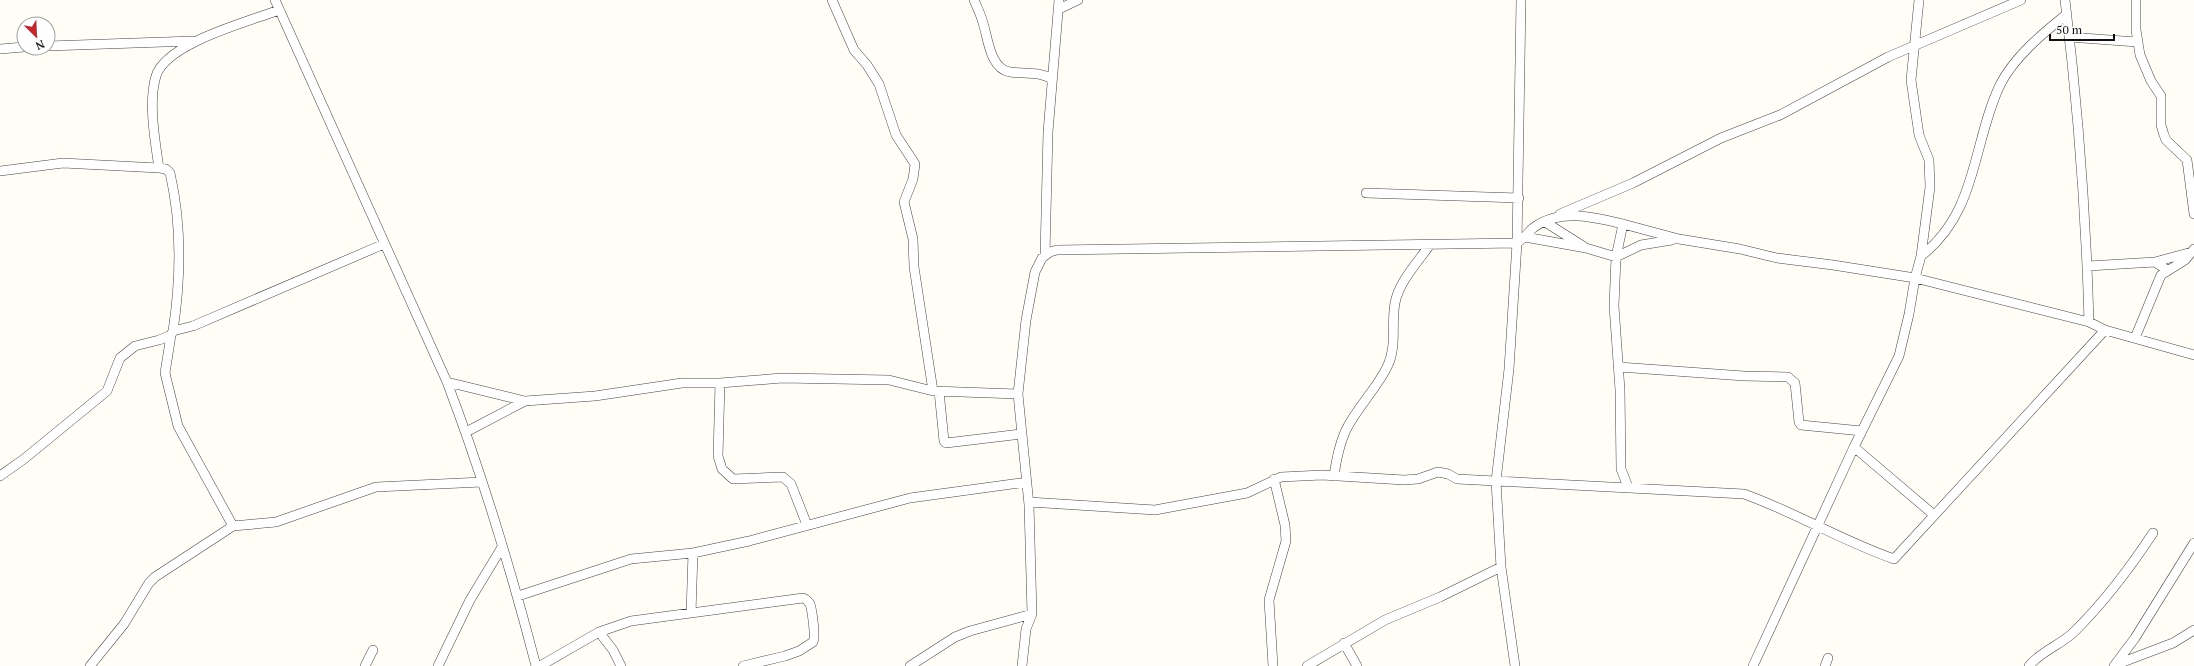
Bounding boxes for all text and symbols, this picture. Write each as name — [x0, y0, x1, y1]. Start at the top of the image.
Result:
north arrow — [16, 16, 56, 56]
scale bar — [2050, 16, 2114, 42]
text: 50 m — [2056, 22, 2083, 37]
text: N — [33, 37, 47, 53]

